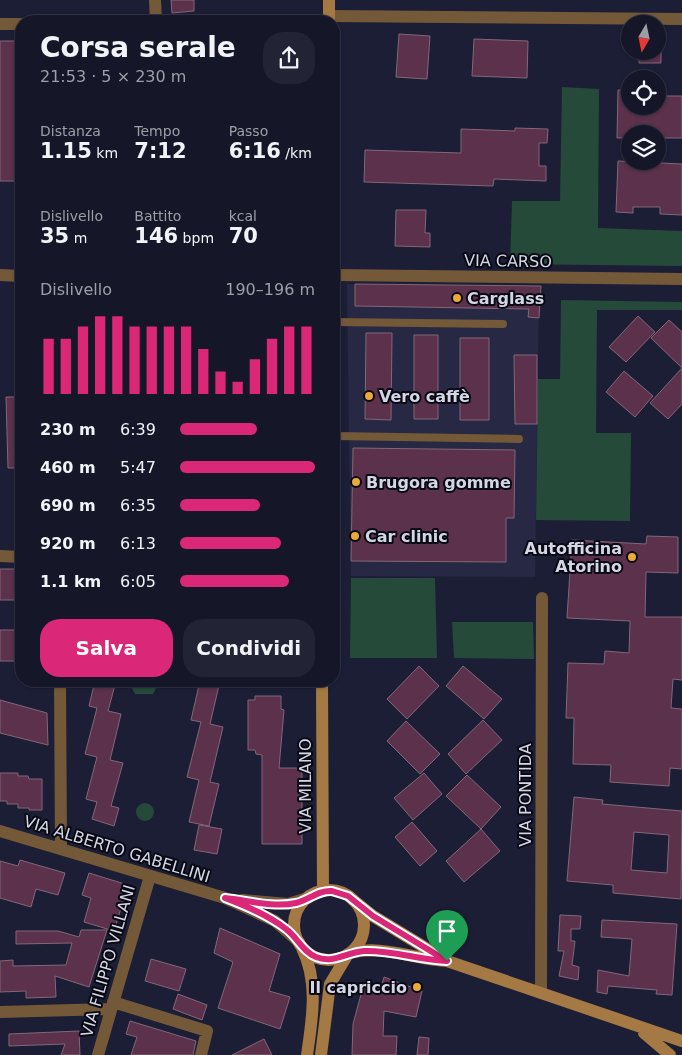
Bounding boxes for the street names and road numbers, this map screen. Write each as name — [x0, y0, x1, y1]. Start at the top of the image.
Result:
street label: VIA CARSO — [464, 251, 552, 271]
street label: VIA MILANO — [296, 738, 315, 834]
street label: VIA PONTIDA — [516, 743, 535, 847]
street label: VIA ALBERTO GABELLINI — [22, 812, 212, 886]
street label: VIA FILIPPO VILLANI — [77, 883, 139, 1039]

